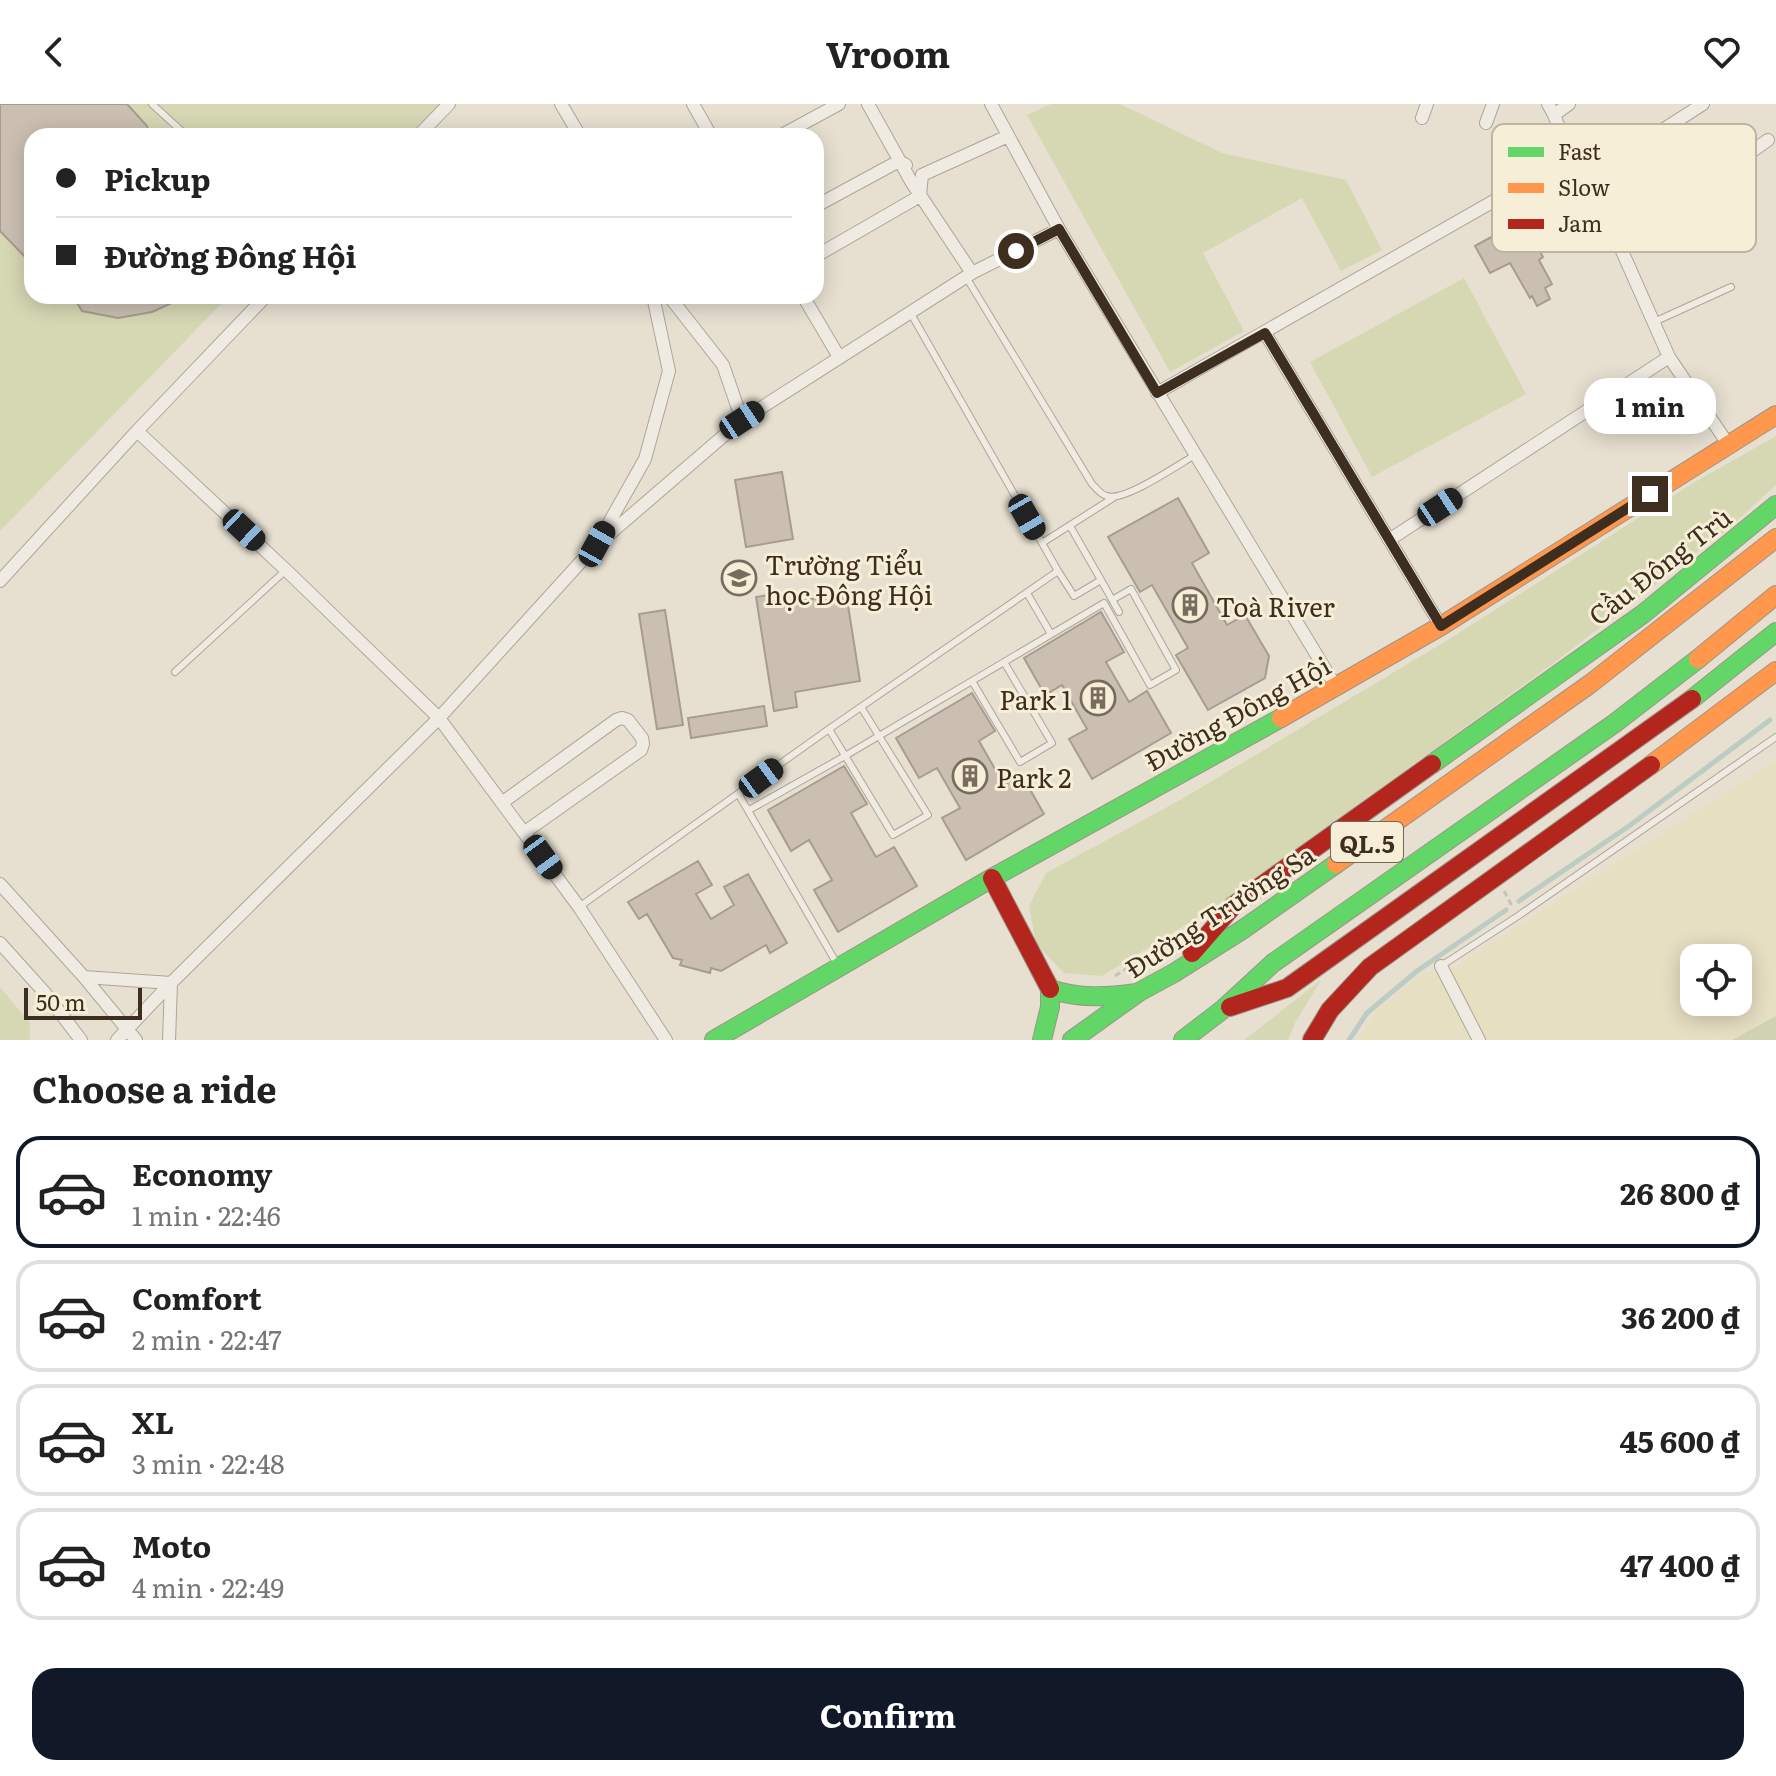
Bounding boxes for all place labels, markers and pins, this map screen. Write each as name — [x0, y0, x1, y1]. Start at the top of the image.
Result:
place label: Trường Tiểu học Đông Hội — [765, 544, 933, 613]
school or university icon: Trường Tiểu học Đông Hội — [720, 559, 758, 597]
building icon: Toà River — [1171, 586, 1209, 624]
place label: Toà River — [1216, 586, 1336, 625]
place label: Park 1 — [999, 679, 1072, 718]
building icon: Park 1 — [1079, 679, 1117, 717]
building icon: Park 2 — [951, 757, 989, 795]
place label: Park 2 — [996, 757, 1071, 796]

